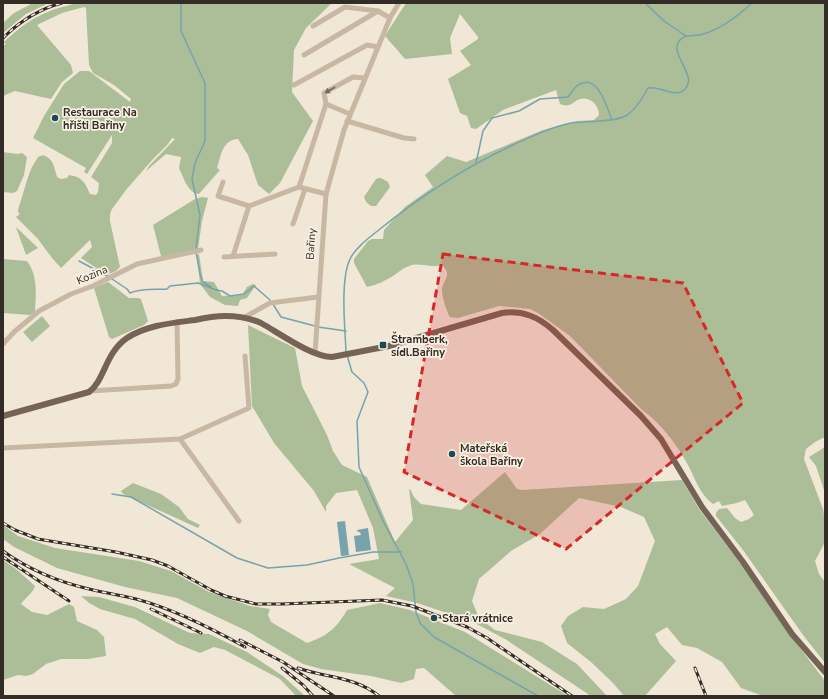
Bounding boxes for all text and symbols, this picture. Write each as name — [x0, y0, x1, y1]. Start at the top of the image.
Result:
one-way arrow — [324, 87, 336, 94]
place label: Restaurace Na hřišti Bařiny — [63, 105, 137, 133]
marker: Restaurace Na hřišti Bařiny — [50, 113, 60, 123]
street label: Bařiny — [302, 227, 320, 260]
street label: Kozina — [74, 262, 110, 288]
place label: Štramberk, sídl.Bařiny — [391, 331, 448, 360]
marker: Štramberk, sídl.Bařiny — [378, 340, 388, 350]
place label: Mateřská škola Bařiny — [460, 441, 523, 469]
marker: Mateřská škola Bařiny — [447, 449, 457, 459]
place label: Stará vrátnice — [442, 611, 513, 626]
marker: Stará vrátnice — [429, 613, 439, 623]

